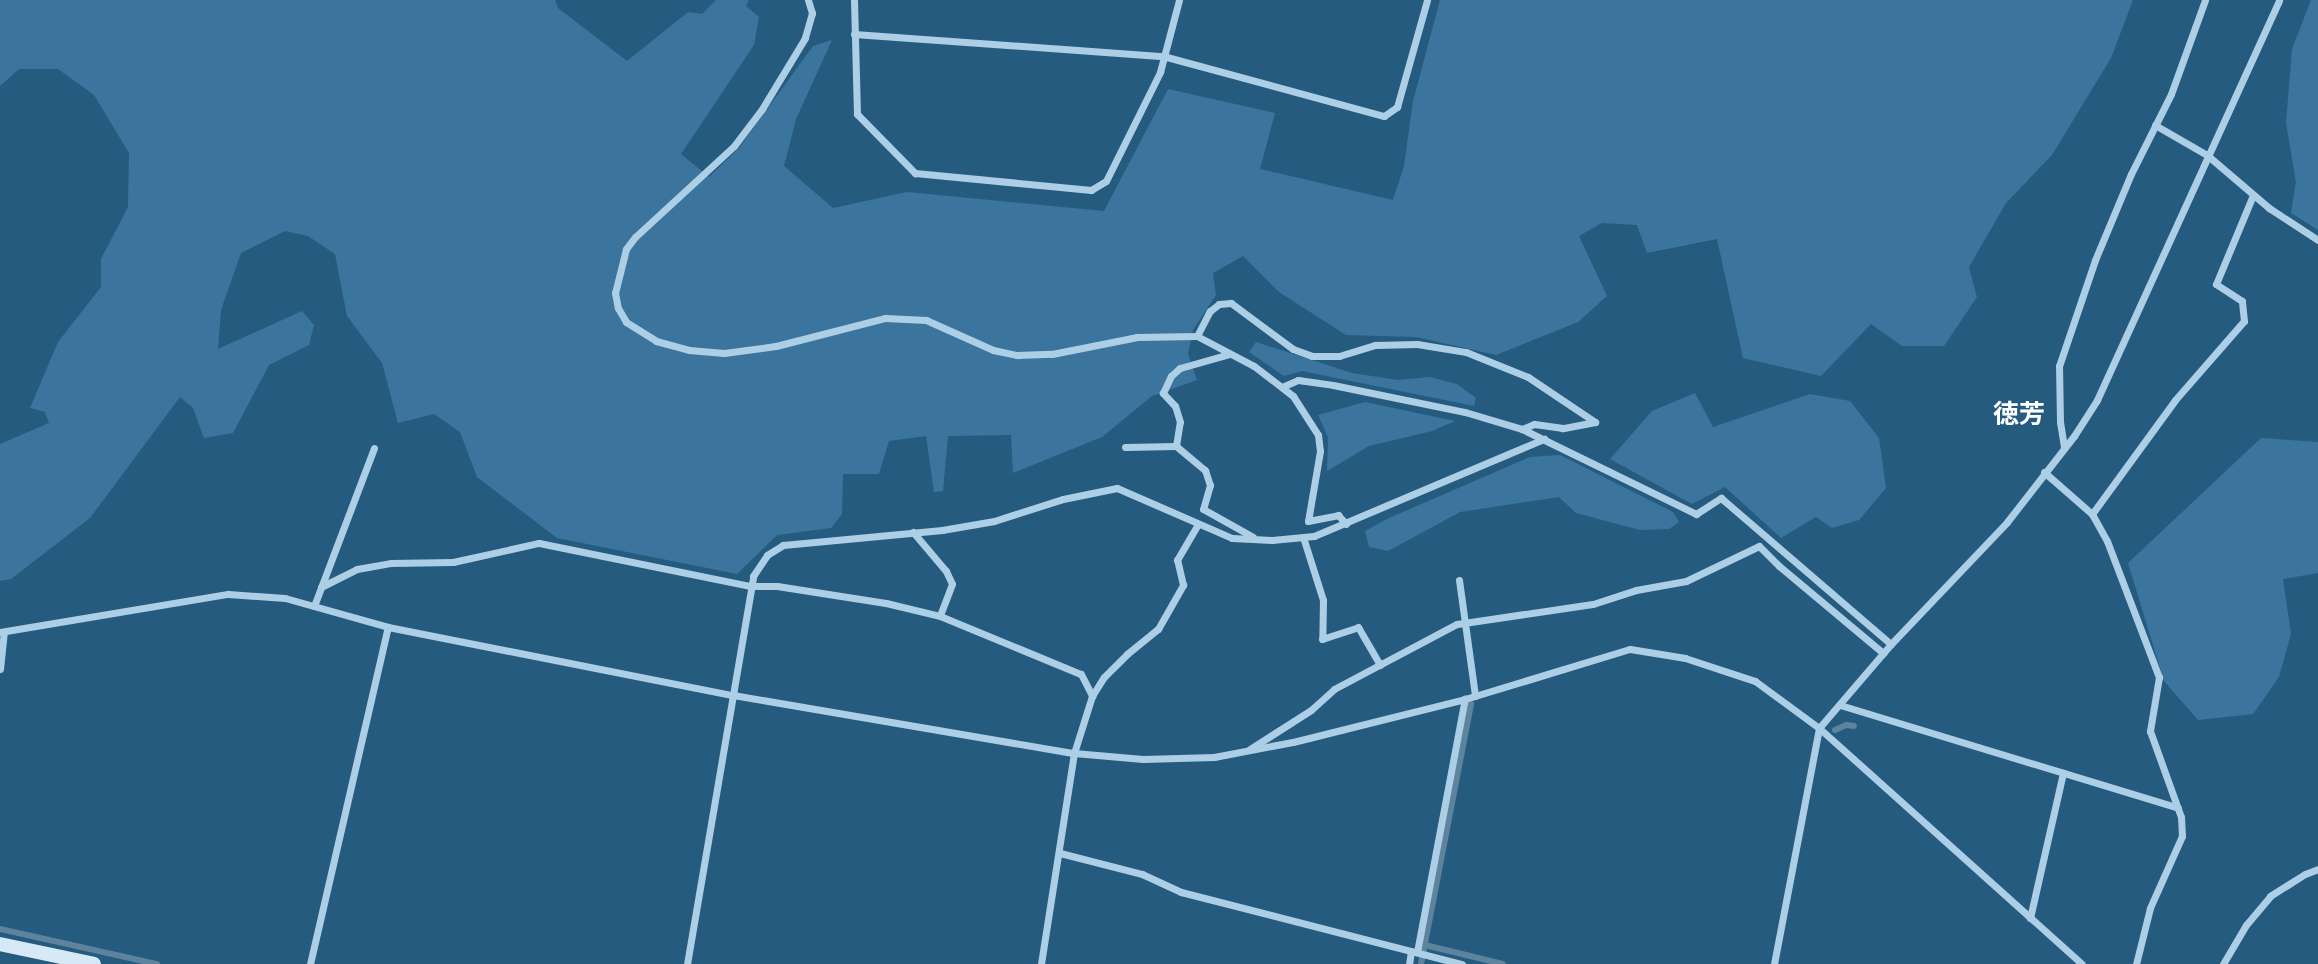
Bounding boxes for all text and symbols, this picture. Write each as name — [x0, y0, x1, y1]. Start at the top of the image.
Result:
district label: 徳芳 — [1993, 398, 2045, 430]

